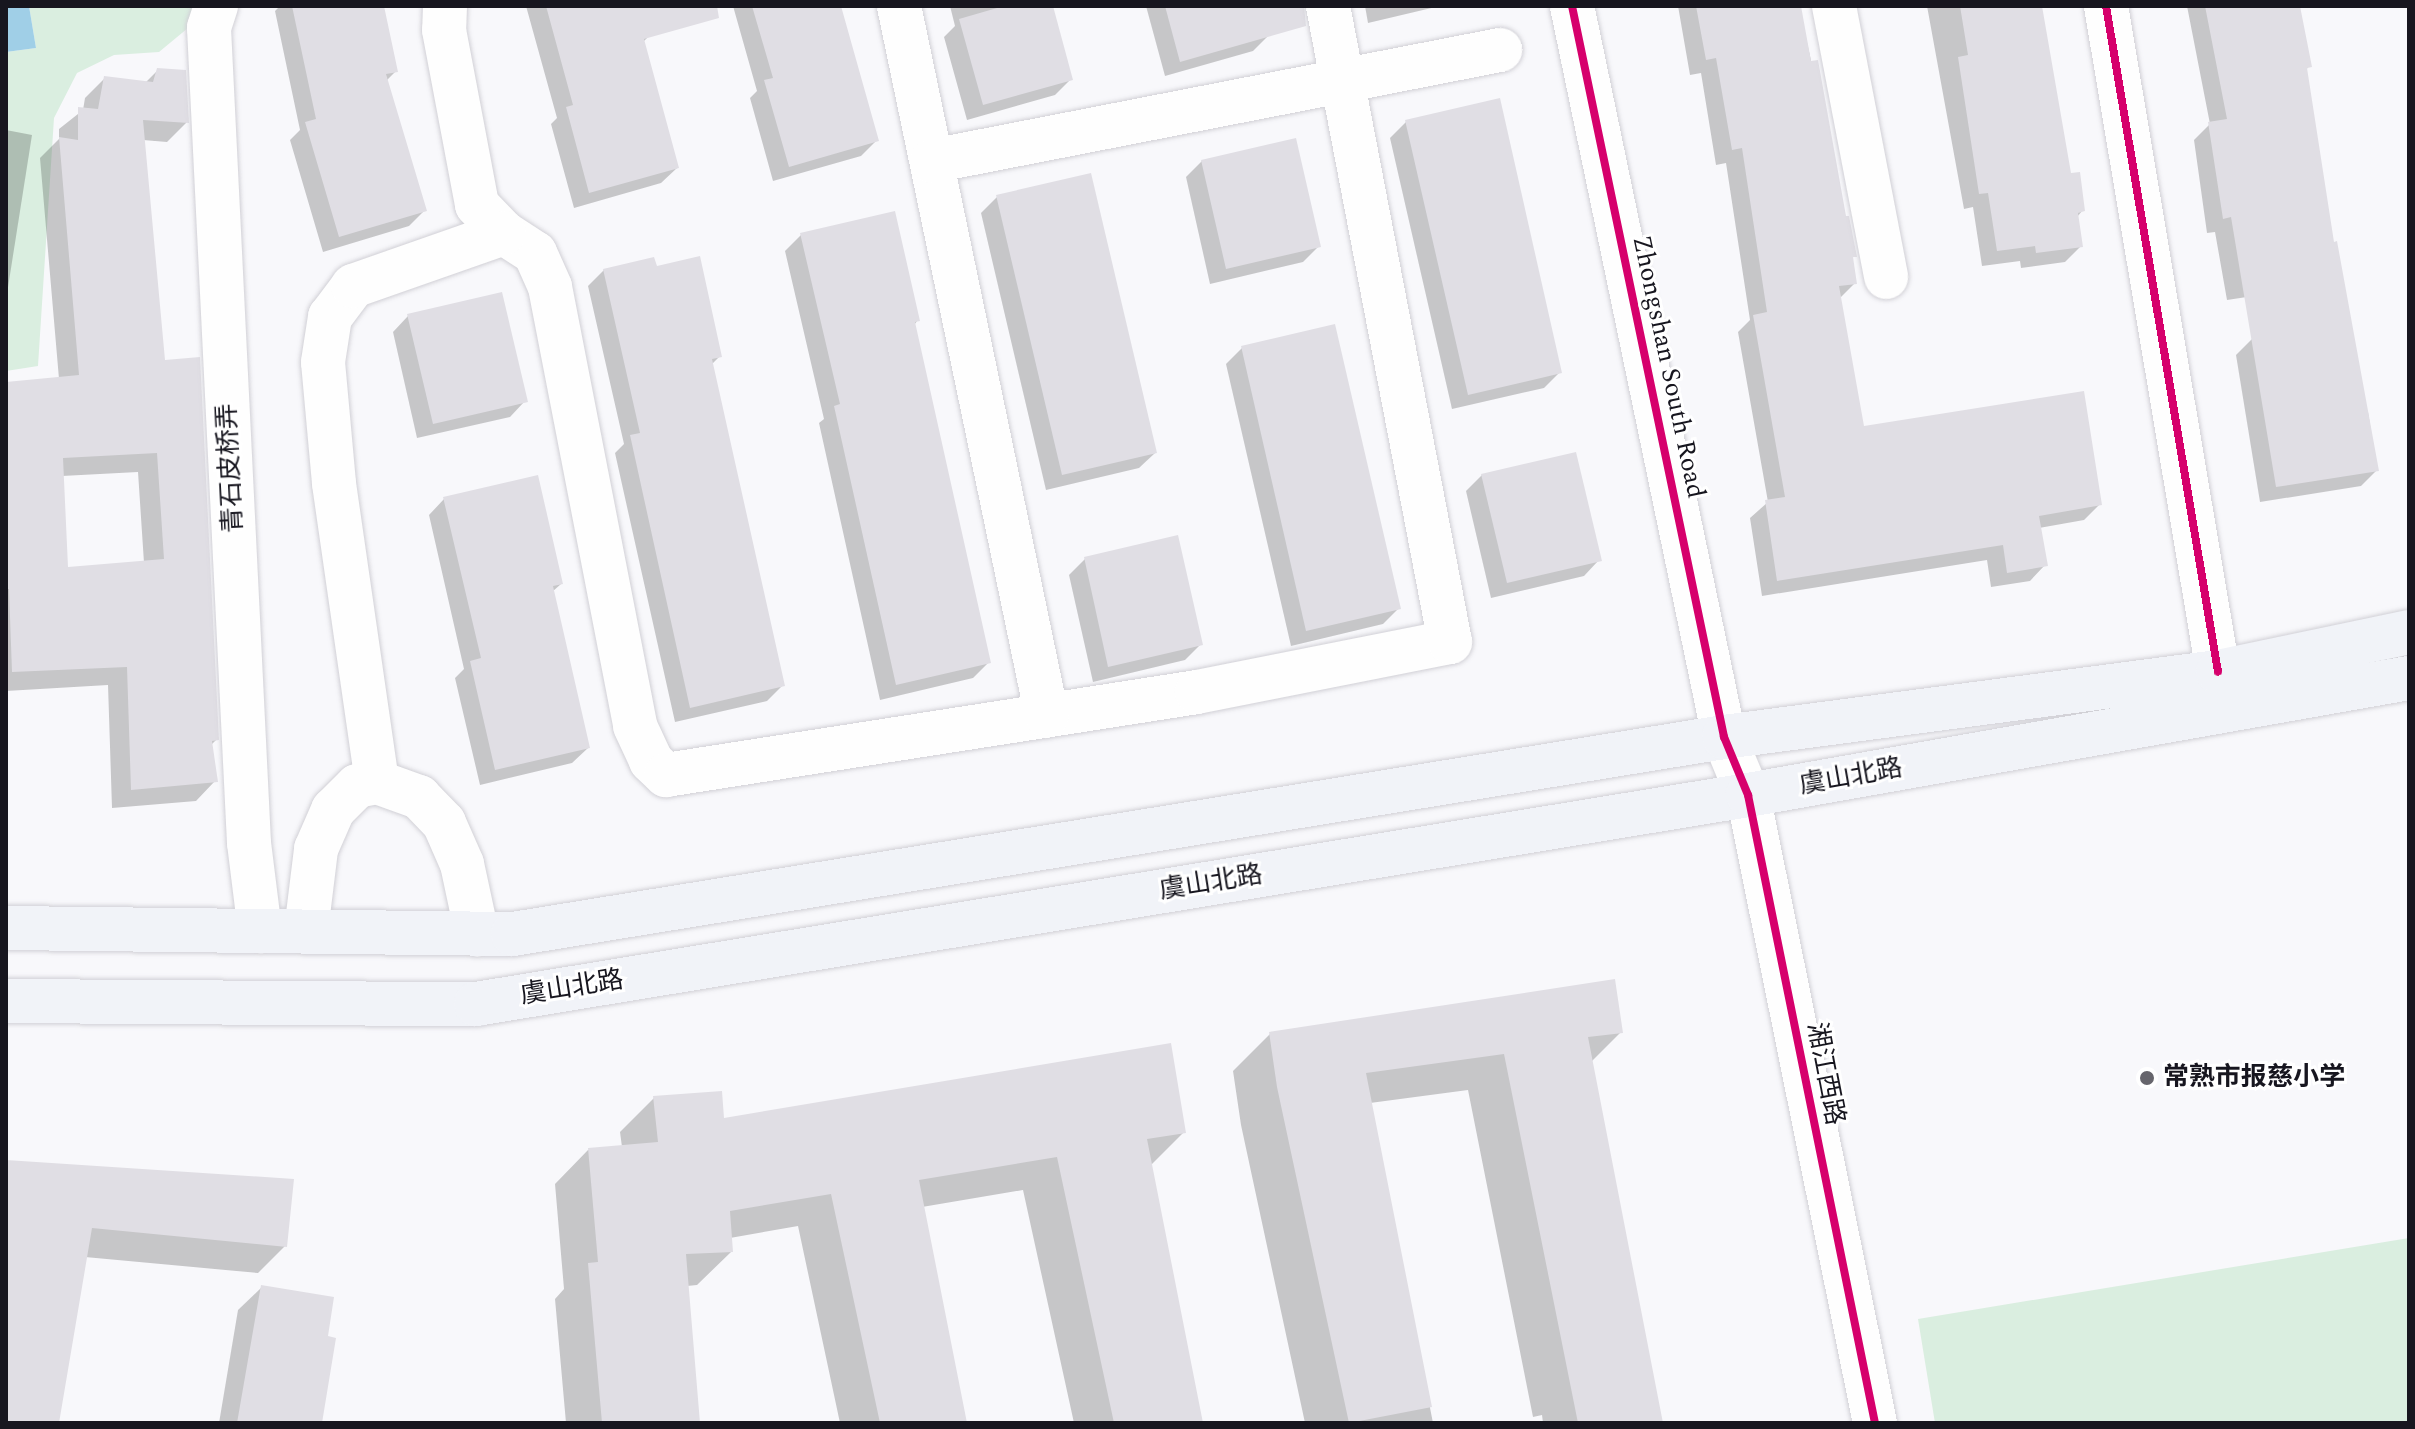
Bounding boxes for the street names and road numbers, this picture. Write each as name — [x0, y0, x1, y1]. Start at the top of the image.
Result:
street label: Zhongshan South Road — [1625, 233, 1711, 501]
street label: 青石皮桥弄 — [212, 402, 250, 534]
street label: 虞山北路 — [1797, 753, 1905, 801]
street label: 虞山北路 — [1157, 859, 1265, 907]
street label: 虞山北路 — [518, 964, 626, 1012]
street label: 湘江西路 — [1800, 1020, 1850, 1128]

